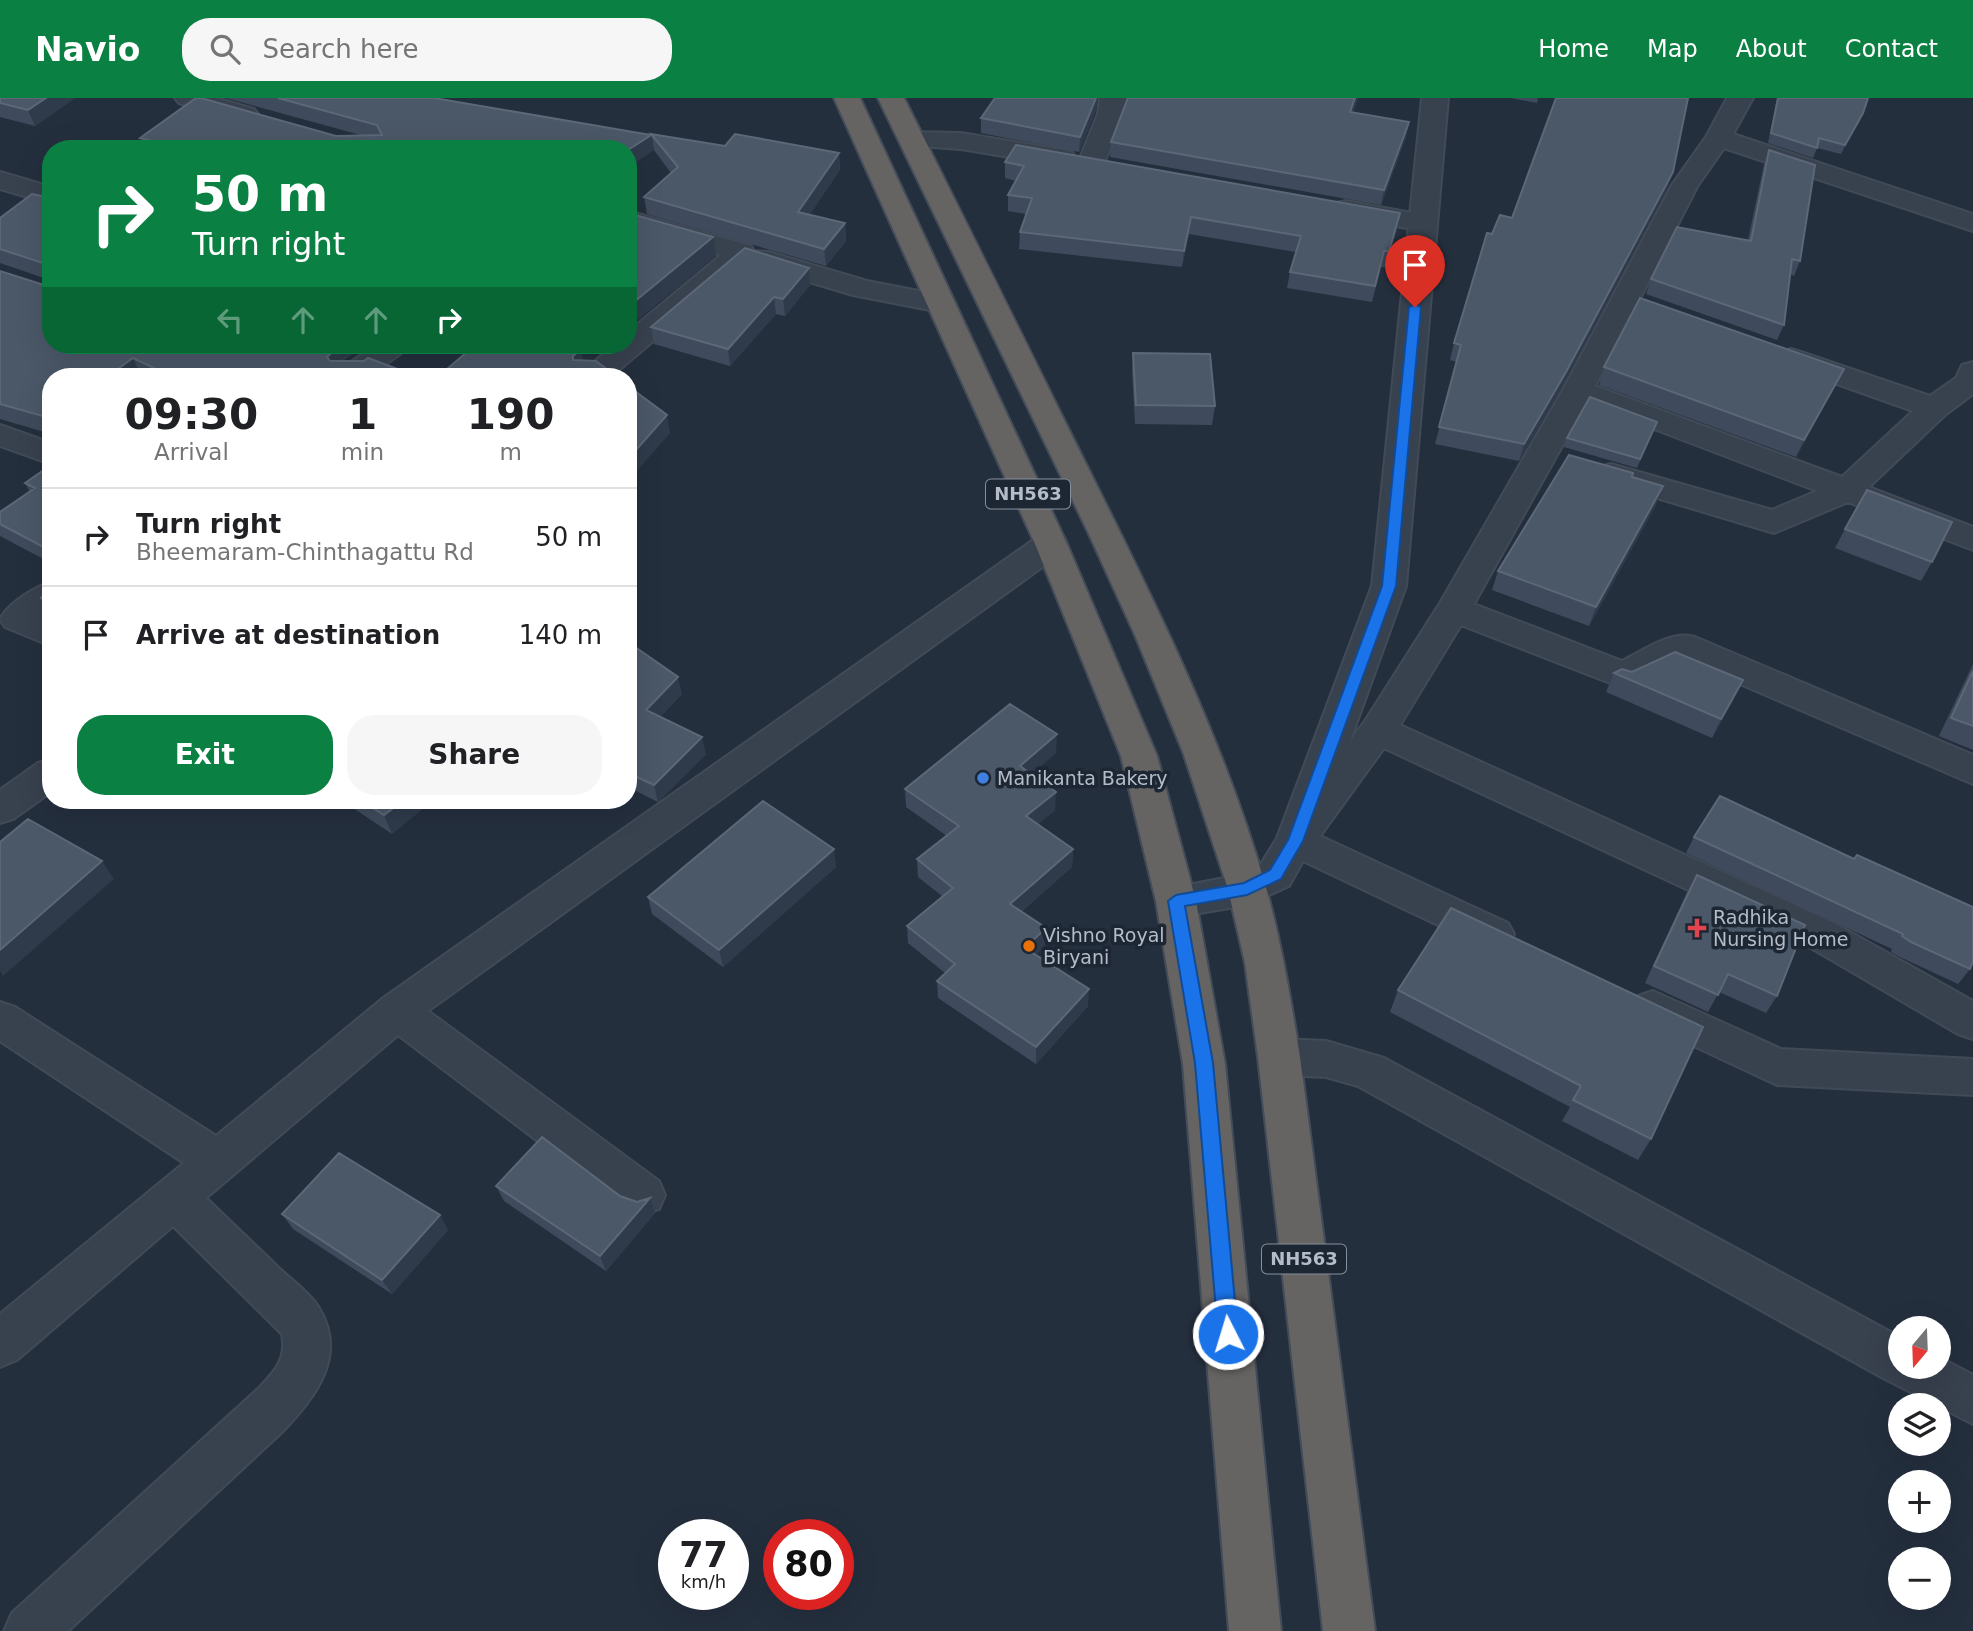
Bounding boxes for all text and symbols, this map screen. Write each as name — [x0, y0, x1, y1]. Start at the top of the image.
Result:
search box — [182, 18, 672, 81]
text: Navio — [35, 30, 140, 69]
icon: search — [206, 30, 244, 68]
text: Search here — [262, 34, 419, 64]
text: Home — [1538, 35, 1609, 63]
text: Map — [1647, 35, 1698, 63]
text: About — [1736, 35, 1807, 63]
text: Contact — [1845, 35, 1938, 63]
text: 50 m — [192, 166, 328, 223]
icon: right — [77, 168, 168, 259]
text: Turn right — [192, 225, 345, 263]
pin — [1385, 235, 1445, 307]
icon: arrive — [1396, 246, 1434, 284]
icon: left — [211, 301, 249, 339]
icon: ahead — [284, 301, 322, 339]
icon: ahead — [357, 301, 395, 339]
icon: right — [430, 301, 468, 339]
text: 09:30 — [125, 390, 258, 439]
text: 1 — [348, 390, 377, 439]
text: 190 — [467, 390, 554, 439]
text: Arrival — [154, 439, 229, 465]
text: min — [341, 439, 384, 465]
text: m — [499, 439, 522, 465]
road number: NH563 — [986, 480, 1070, 508]
text: Turn right — [136, 509, 281, 539]
icon: right — [77, 518, 115, 556]
text: 50 m — [535, 522, 602, 552]
text: Bheemaram-Chinthagattu Rd — [136, 539, 474, 565]
icon: arrive — [77, 616, 115, 654]
text: Arrive at destination — [136, 620, 440, 650]
text: 140 m — [519, 620, 602, 650]
button: Exit — [77, 715, 333, 795]
button: Share — [347, 715, 602, 795]
place label: Manikanta Bakery — [997, 767, 1168, 789]
marker: Manikanta Bakery — [975, 770, 991, 786]
place label: Radhika Nursing Home — [1713, 906, 1849, 950]
marker: Radhika Nursing Home — [1687, 918, 1707, 938]
place label: Vishno Royal Biryani — [1043, 924, 1165, 968]
marker: Vishno Royal Biryani — [1021, 938, 1037, 954]
road number: NH563 — [1262, 1244, 1346, 1274]
position arrow — [1191, 1297, 1265, 1371]
north arrow — [1888, 1316, 1951, 1379]
map controls — [1888, 1316, 1951, 1610]
button: layers — [1888, 1393, 1951, 1456]
button: + — [1888, 1470, 1951, 1533]
speed limit sign: 80 — [763, 1519, 854, 1610]
text: 77 — [679, 1535, 728, 1575]
button: − — [1888, 1547, 1951, 1610]
text: km/h — [681, 1571, 726, 1592]

